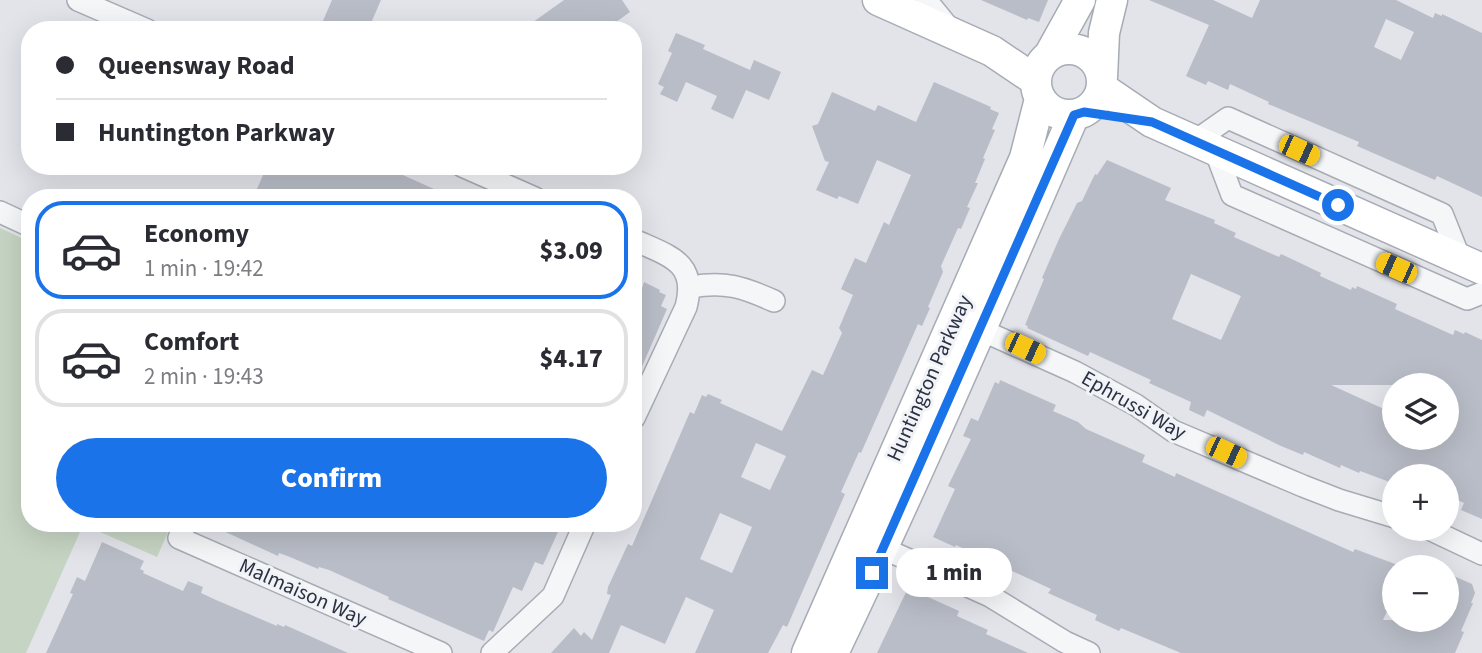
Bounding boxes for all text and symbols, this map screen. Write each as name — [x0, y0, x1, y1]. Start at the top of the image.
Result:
text: Queensway Road — [98, 47, 295, 84]
text: Huntington Parkway — [98, 114, 335, 151]
car — [1276, 132, 1323, 168]
route start — [1322, 189, 1354, 221]
text: Economy — [144, 215, 249, 252]
icon: car — [60, 219, 123, 282]
text: $3.09 — [539, 232, 603, 269]
car — [1373, 250, 1420, 286]
text: 1 min · 19:42 — [144, 252, 264, 285]
street label: Huntington Parkway — [879, 290, 979, 466]
text: Comfort — [144, 323, 239, 360]
icon: car — [60, 327, 123, 390]
car — [1002, 330, 1049, 366]
text: $4.17 — [539, 340, 603, 377]
text: 2 min · 19:43 — [144, 360, 264, 393]
street label: Ephrussi Way — [1076, 363, 1192, 447]
map controls — [1382, 373, 1459, 632]
button: layers — [1382, 373, 1459, 450]
car — [1203, 434, 1250, 470]
button: Confirm — [56, 438, 607, 518]
button: + — [1382, 464, 1459, 541]
callout: 1 min — [896, 548, 1012, 598]
street label: Malmaison Way — [234, 550, 372, 634]
button: − — [1382, 555, 1459, 632]
text: 1 min — [926, 556, 982, 589]
route end — [856, 557, 888, 589]

